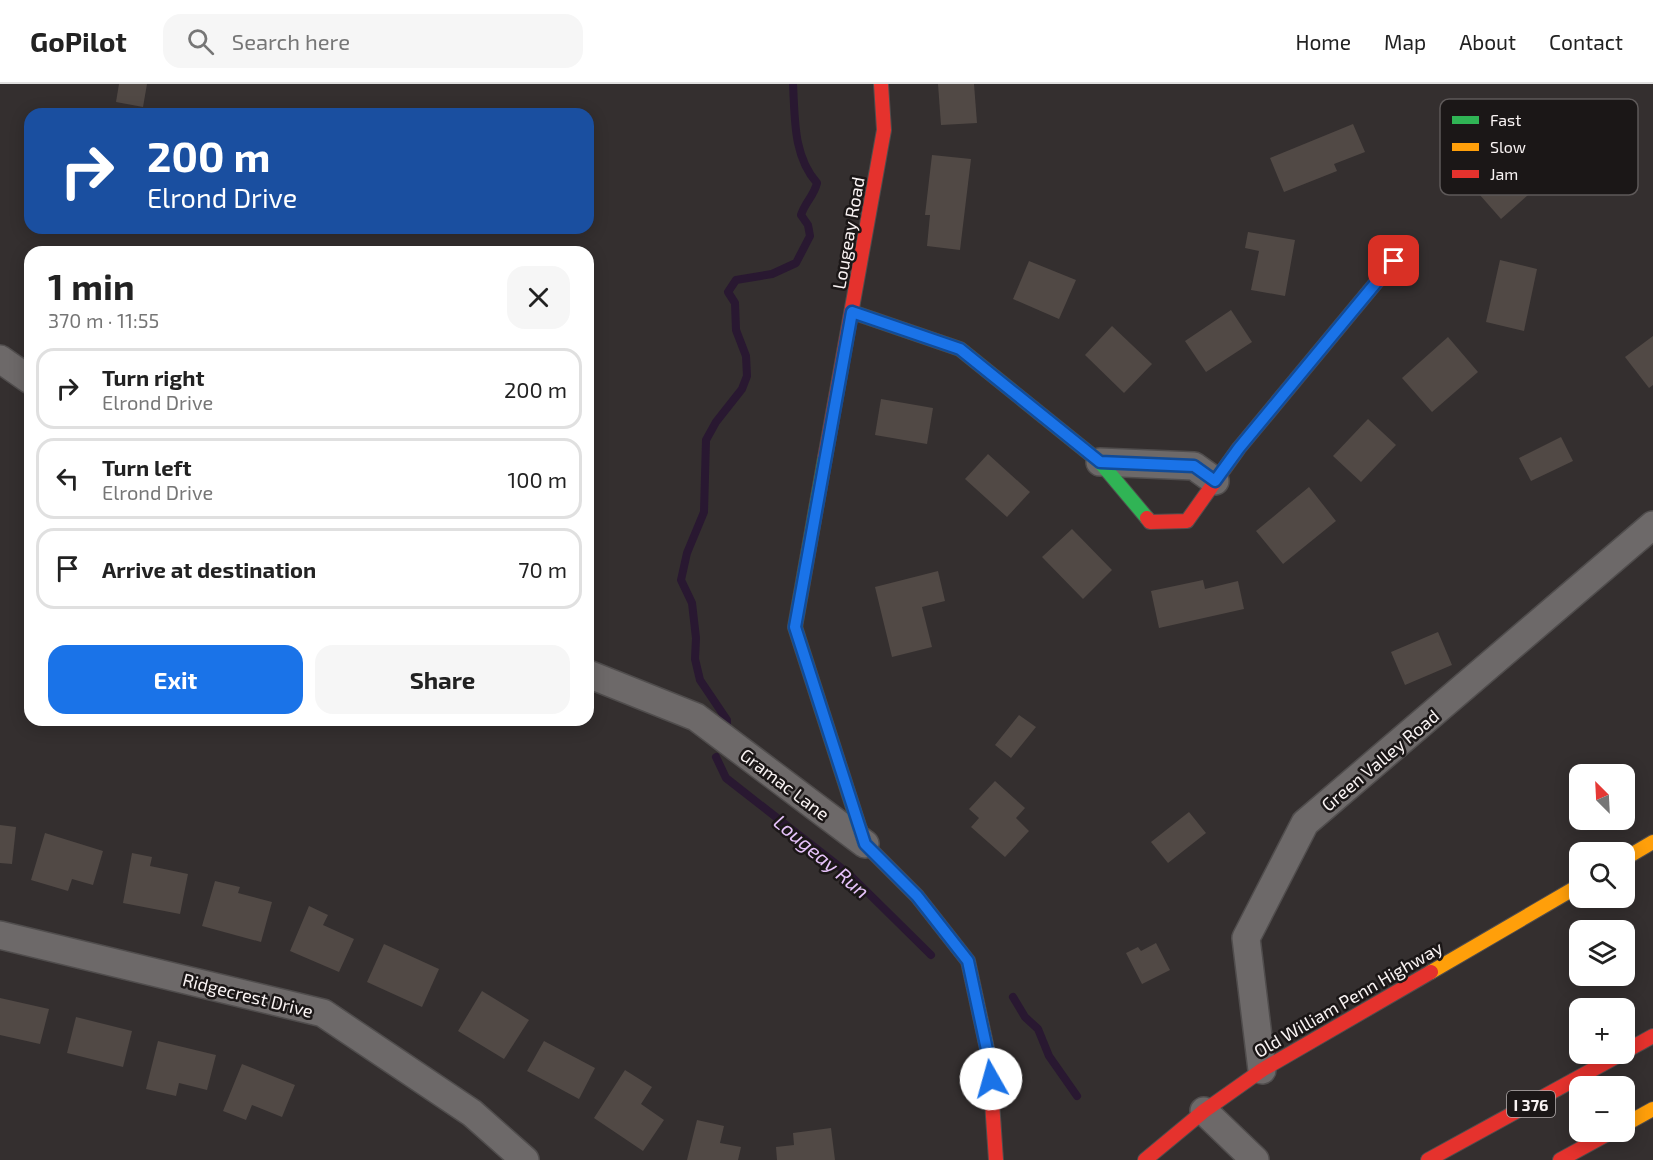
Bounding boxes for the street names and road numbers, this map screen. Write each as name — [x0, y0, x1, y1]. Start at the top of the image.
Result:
street label: Lougeay Road — [827, 175, 869, 291]
street label: Green Valley Road — [1317, 704, 1443, 816]
street label: Gramac Lane — [736, 743, 834, 825]
street label: Old William Penn Highway — [1250, 936, 1447, 1062]
street label: Ridgecrest Drive — [180, 968, 316, 1022]
road number: I 376 — [1507, 1091, 1555, 1117]

